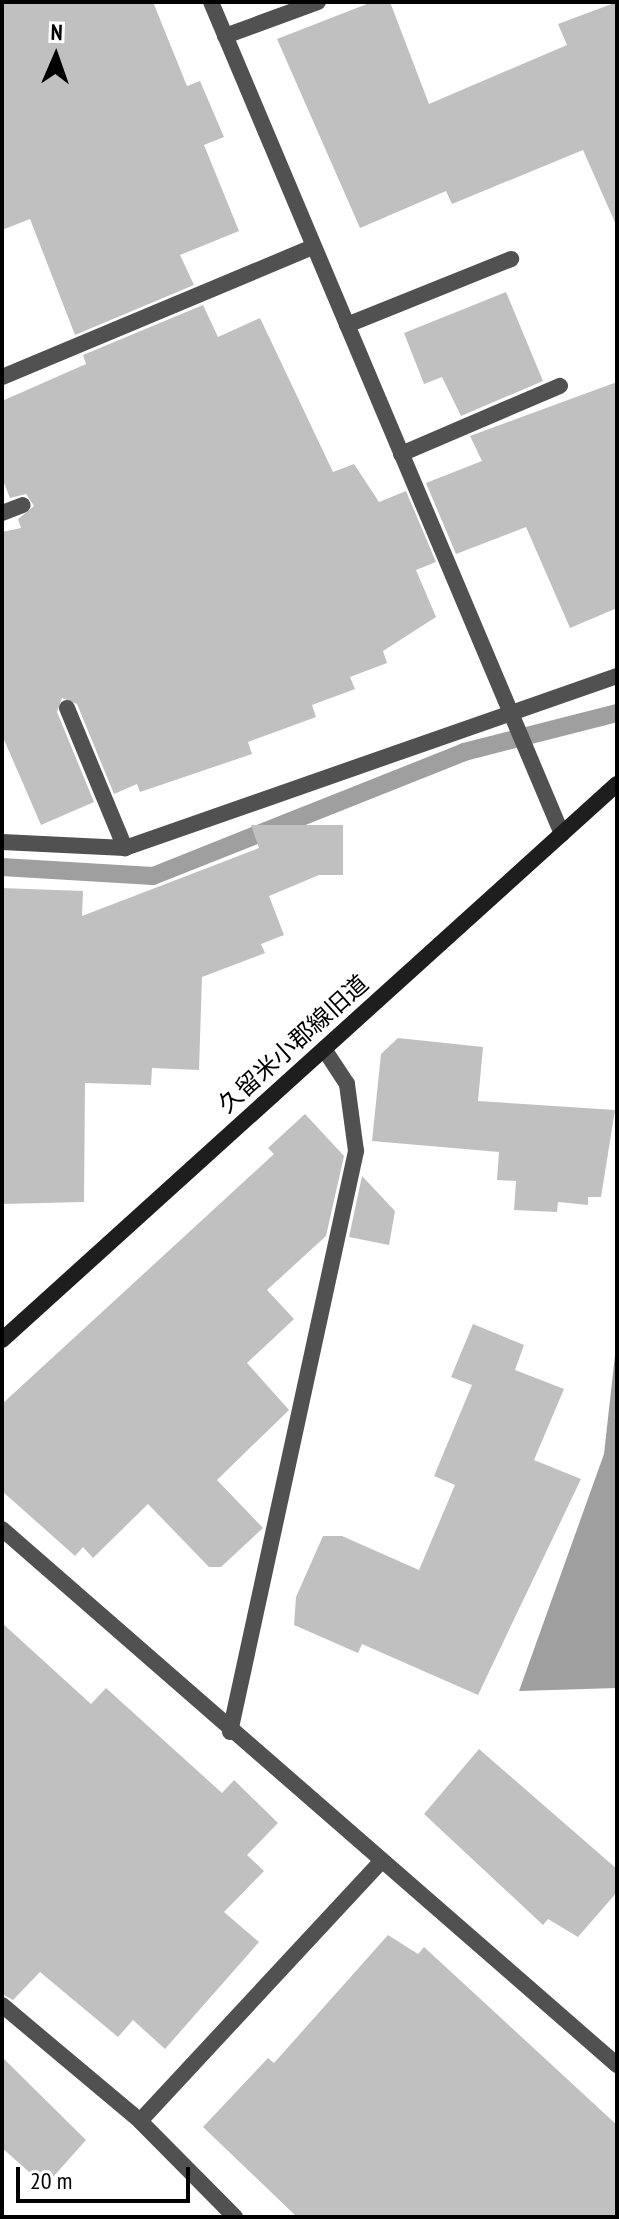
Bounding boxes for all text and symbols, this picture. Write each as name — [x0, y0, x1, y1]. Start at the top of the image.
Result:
north arrow — [16, 16, 96, 96]
text: N — [50, 18, 63, 46]
street label: 久留米小郡線旧道 — [212, 969, 374, 1119]
scale bar — [20, 2151, 194, 2201]
text: 20 m — [30, 2165, 72, 2196]

